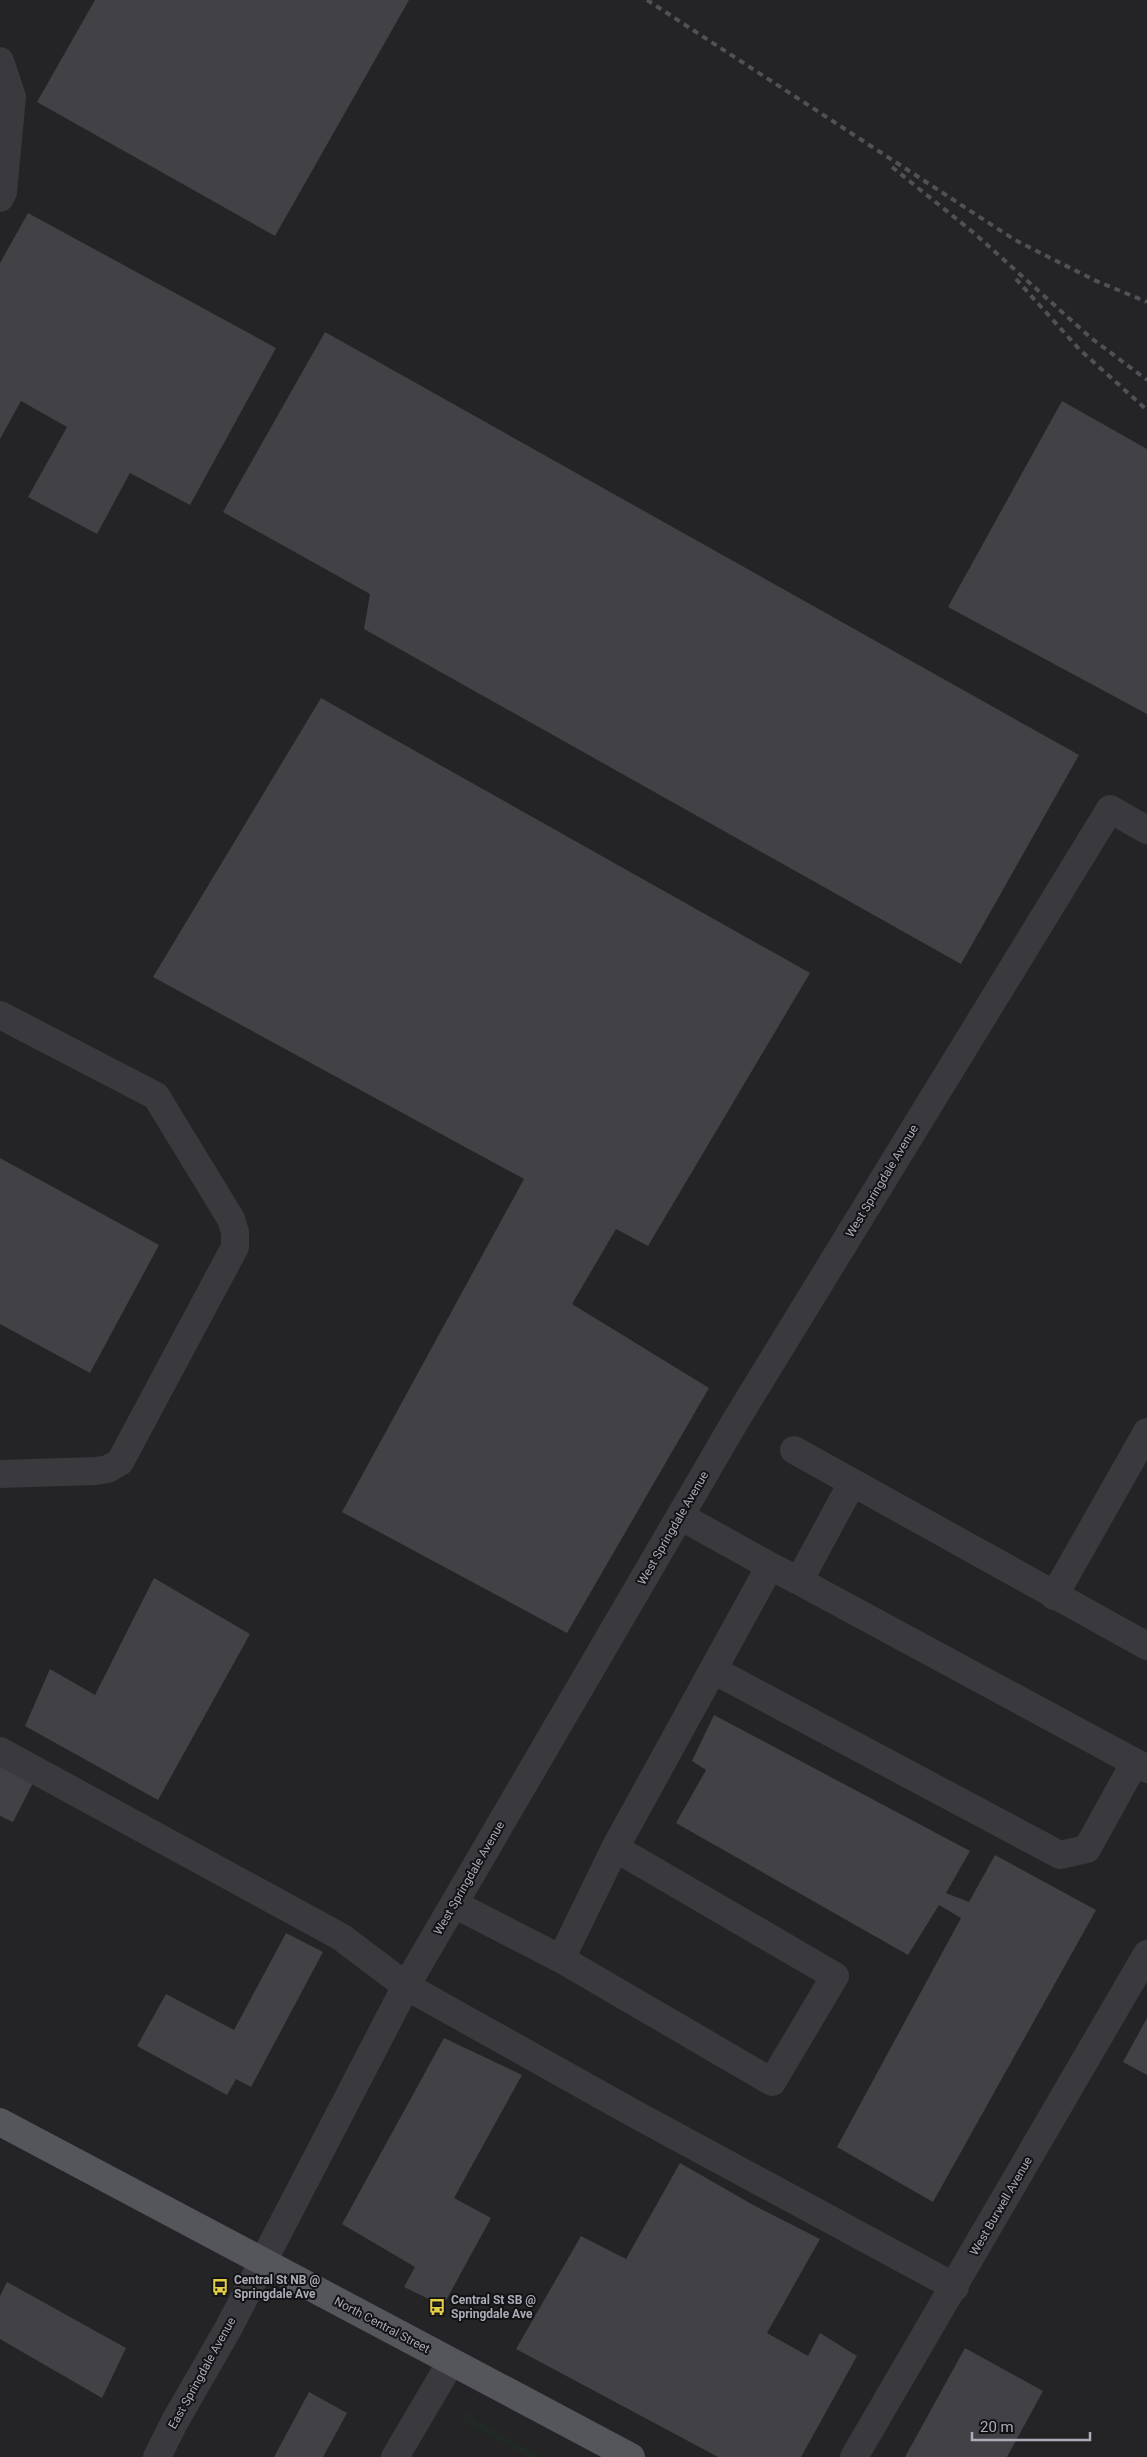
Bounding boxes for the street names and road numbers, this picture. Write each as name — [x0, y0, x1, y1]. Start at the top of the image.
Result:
street label: West Springdale Avenue — [843, 1122, 921, 1240]
street label: West Springdale Avenue — [635, 1469, 711, 1587]
street label: West Springdale Avenue — [431, 1819, 507, 1937]
street label: West Burwell Avenue — [967, 2154, 1035, 2258]
street label: North Central Street — [332, 2294, 432, 2356]
street label: East Springdale Avenue — [165, 2315, 239, 2431]

